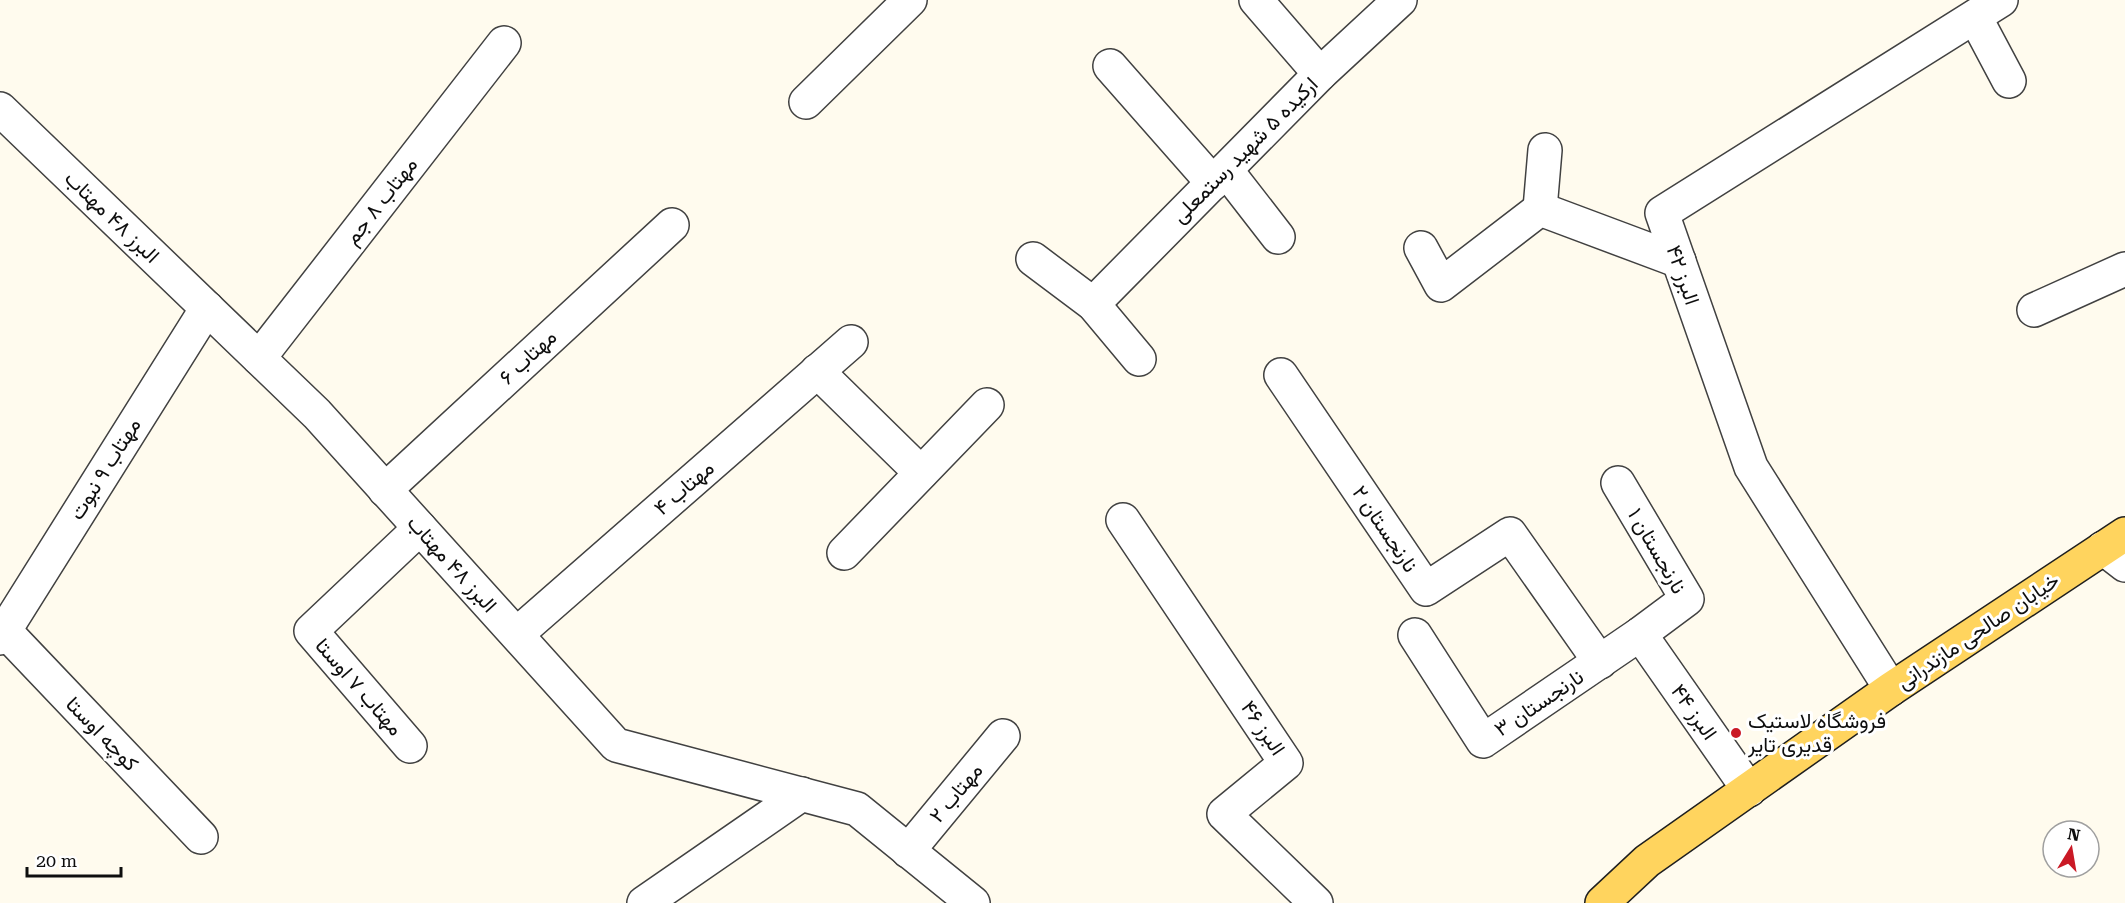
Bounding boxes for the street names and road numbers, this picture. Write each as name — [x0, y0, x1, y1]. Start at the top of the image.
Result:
street label: ارکیده ۵ شهید رستمعلی — [1167, 72, 1324, 229]
street label: مهتاب ۸ جم — [340, 153, 424, 251]
street label: البرز ۴۸ مهتاب — [59, 166, 164, 269]
street label: البرز ۴۲ — [1661, 242, 1704, 308]
street label: مهتاب ۶ — [495, 325, 562, 390]
street label: مهتاب ۹ نبوت — [64, 414, 147, 525]
street label: مهتاب ۴ — [649, 456, 719, 521]
street label: نارنجستان ۲ — [1346, 481, 1423, 577]
street label: نارنجستان ۱ — [1622, 504, 1691, 598]
street label: البرز ۴۸ مهتاب — [402, 511, 502, 618]
street label: خیابان صالحی مازندرانی — [1892, 568, 2064, 695]
street label: مهتاب ۷ اوستا — [310, 634, 408, 741]
street label: نارنجستان ۳ — [1490, 664, 1589, 742]
street label: البرز ۴۴ — [1665, 680, 1722, 745]
street label: کوچه اوستا — [60, 692, 143, 777]
street label: البرز ۴۶ — [1235, 696, 1290, 760]
street label: مهتاب ۲ — [924, 759, 988, 828]

